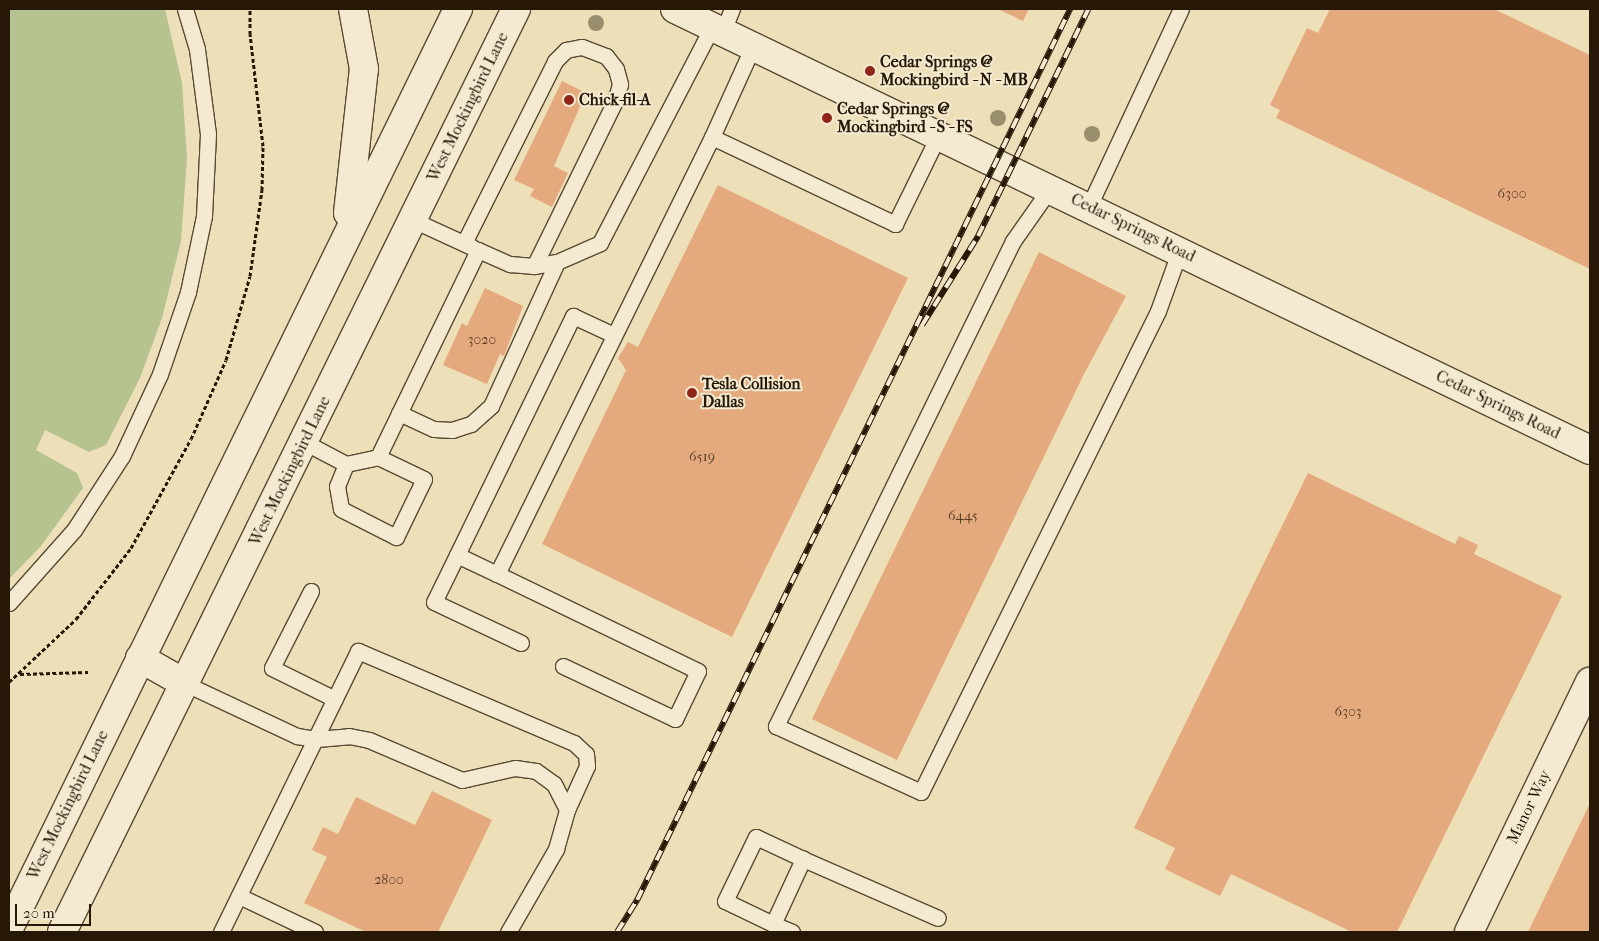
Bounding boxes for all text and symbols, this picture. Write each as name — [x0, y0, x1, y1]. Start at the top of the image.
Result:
street label: West Mockingbird Lane — [423, 29, 513, 185]
place label: Cedar Springs @ Mockingbird - N - MB — [880, 52, 1028, 90]
marker: Cedar Springs @ Mockingbird - N - MB — [864, 65, 876, 77]
place label: Chick-fil-A — [579, 90, 651, 110]
marker: Chick-fil-A — [563, 94, 575, 106]
place label: Cedar Springs @ Mockingbird - S - FS — [837, 99, 973, 137]
marker: Cedar Springs @ Mockingbird - S - FS — [821, 112, 833, 124]
house number: 6300 — [1498, 186, 1526, 202]
street label: Cedar Springs Road — [1068, 190, 1198, 266]
house number: 3020 — [468, 332, 496, 348]
street label: Cedar Springs Road — [1433, 367, 1563, 443]
place label: Tesla Collision Dallas — [702, 374, 801, 412]
marker: Tesla Collision Dallas — [686, 387, 698, 399]
street label: West Mockingbird Lane — [245, 393, 335, 549]
house number: 6519 — [689, 449, 715, 465]
house number: 6445 — [948, 508, 978, 524]
house number: 6303 — [1335, 704, 1361, 720]
street label: West Mockingbird Lane — [23, 727, 113, 883]
street label: Manor Way — [1503, 767, 1555, 847]
house number: 2800 — [374, 872, 404, 888]
scale bar — [18, 894, 94, 926]
text: 20 m — [23, 904, 55, 922]

